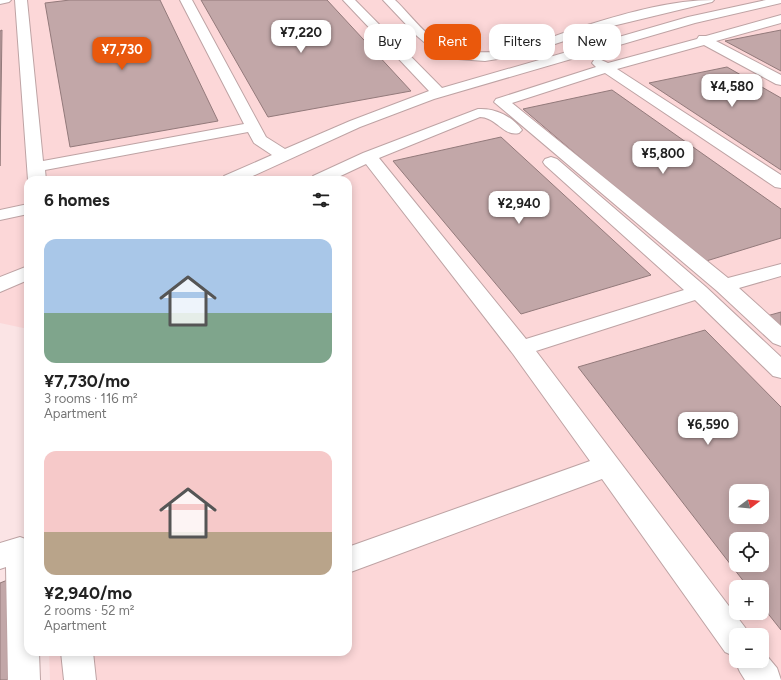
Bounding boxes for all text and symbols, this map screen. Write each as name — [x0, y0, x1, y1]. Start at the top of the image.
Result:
pin: ¥7,220 — [268, 20, 334, 54]
chip: Buy — [364, 24, 416, 60]
chip: Rent — [424, 24, 481, 60]
chip: Filters — [489, 24, 555, 60]
chip: New — [563, 24, 621, 60]
text: ¥7,220 — [280, 25, 322, 40]
pin: ¥7,730 — [89, 37, 155, 71]
text: ¥7,730 — [101, 42, 143, 57]
pin: ¥4,580 — [699, 74, 765, 108]
text: ¥4,580 — [710, 79, 754, 94]
pin: ¥5,800 — [630, 141, 696, 175]
text: ¥5,800 — [641, 146, 685, 161]
icon: filters — [310, 189, 332, 211]
text: 6 homes — [44, 190, 110, 210]
pin: ¥2,940 — [486, 191, 552, 225]
text: ¥2,940 — [498, 196, 540, 211]
icon: home — [152, 265, 224, 337]
text: ¥7,730/mo — [44, 371, 130, 391]
text: 3 rooms · 116 m² — [44, 391, 138, 406]
text: Apartment — [44, 406, 107, 421]
pin: ¥6,590 — [675, 412, 741, 446]
text: ¥6,590 — [687, 417, 729, 432]
icon: home — [152, 477, 224, 549]
north arrow — [729, 484, 769, 524]
map controls — [729, 484, 769, 668]
button: locate — [729, 532, 769, 572]
button: + — [729, 580, 769, 620]
text: ¥2,940/mo — [44, 583, 132, 603]
text: 2 rooms · 52 m² — [44, 603, 135, 618]
text: Apartment — [44, 618, 107, 633]
button: − — [729, 628, 769, 668]

